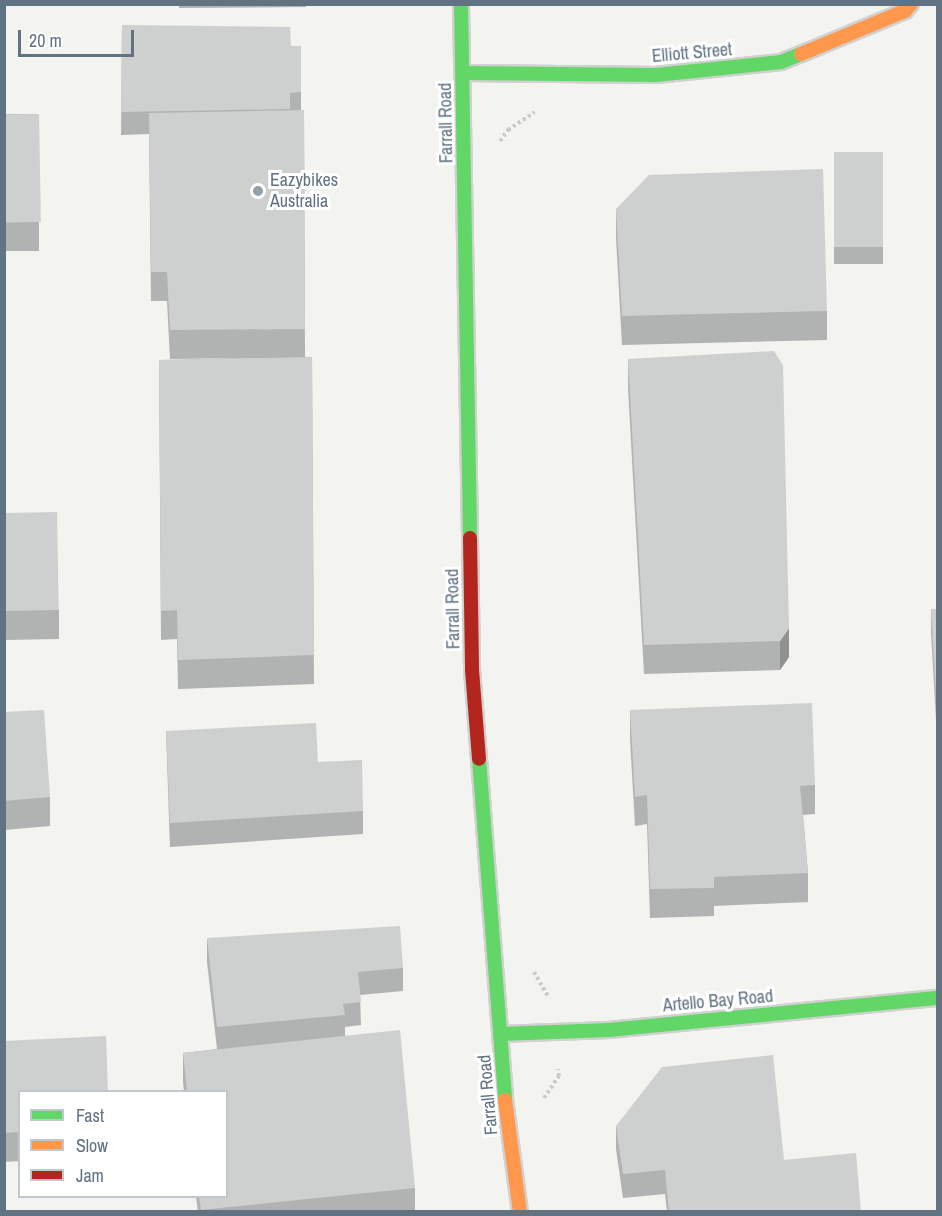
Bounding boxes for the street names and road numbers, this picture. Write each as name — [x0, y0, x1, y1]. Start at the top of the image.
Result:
street label: Elliott Street — [651, 39, 733, 67]
street label: Farrall Road — [434, 83, 458, 163]
street label: Farrall Road — [441, 569, 465, 649]
street label: Artello Bay Road — [662, 985, 774, 1017]
street label: Farrall Road — [474, 1054, 502, 1136]

